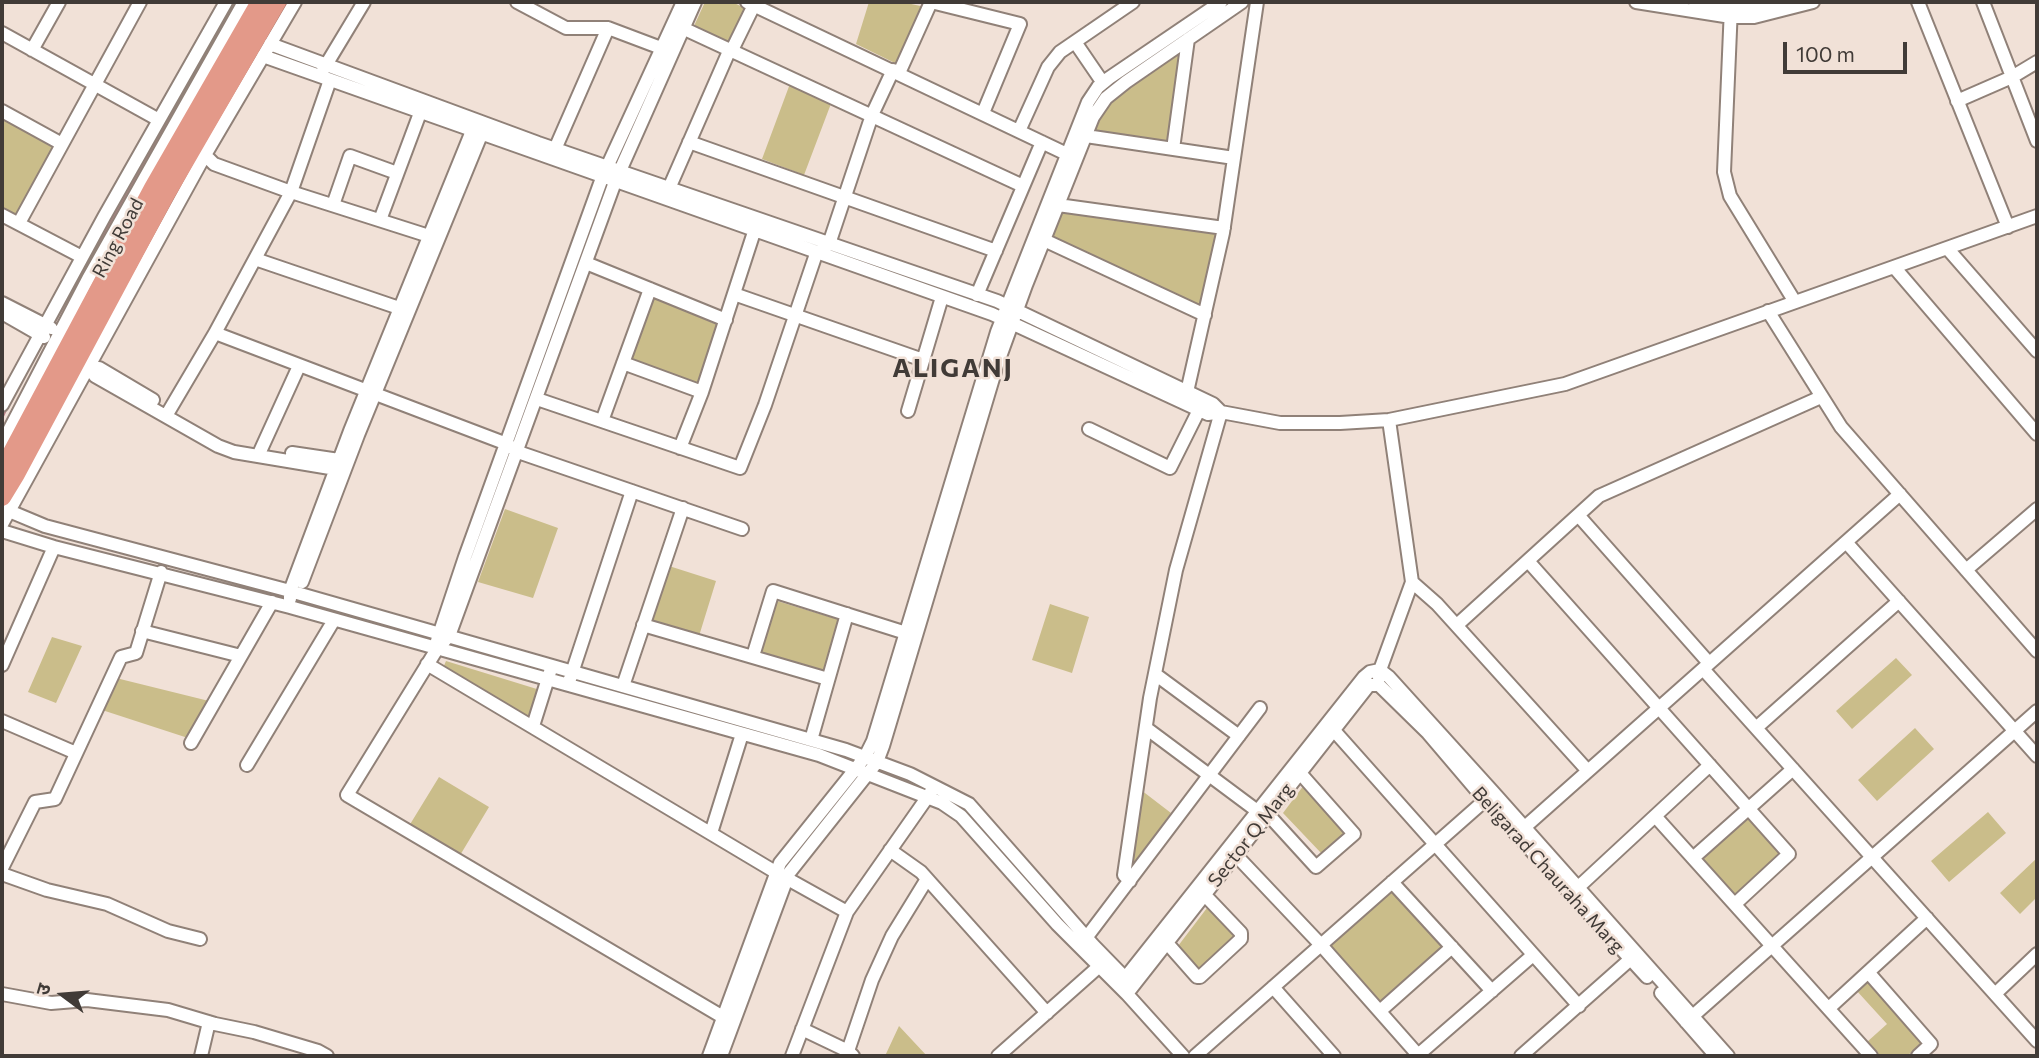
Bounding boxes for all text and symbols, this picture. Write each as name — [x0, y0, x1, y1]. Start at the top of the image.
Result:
scale bar — [1787, 28, 1911, 72]
text: 100 m — [1796, 41, 1855, 66]
street label: Ring Road — [88, 194, 148, 282]
district label: ALIGANJ — [893, 352, 1013, 384]
street label: Sector Q Marg — [1203, 778, 1299, 892]
street label: Beligarad Chauraha Marg — [1467, 782, 1629, 958]
north arrow — [28, 960, 98, 1030]
text: उ — [30, 981, 55, 998]

